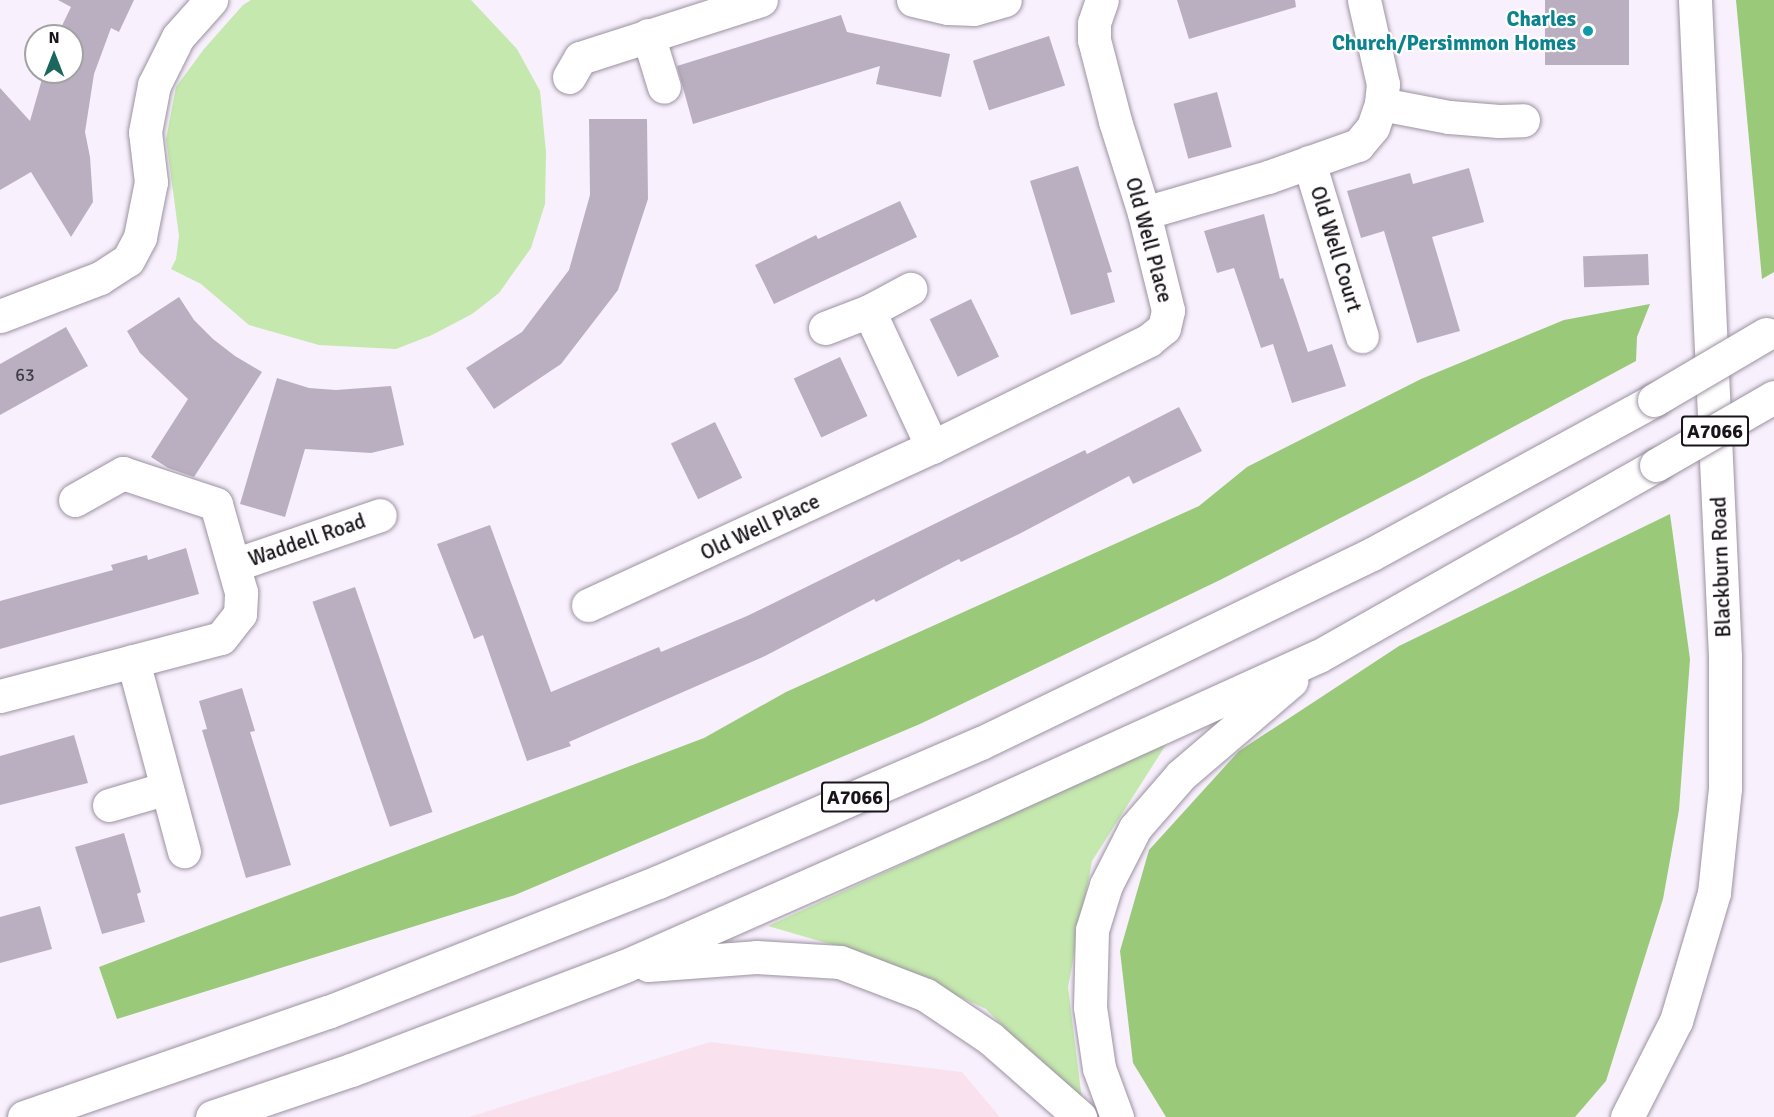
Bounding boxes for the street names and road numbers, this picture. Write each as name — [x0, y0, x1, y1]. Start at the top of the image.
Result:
street label: Old Well Place — [1120, 175, 1178, 305]
street label: Old Well Court — [1305, 183, 1367, 315]
road number: A7066 — [1680, 414, 1750, 448]
street label: Old Well Place — [696, 488, 824, 566]
street label: Blackburn Road — [1706, 496, 1736, 638]
street label: Waddell Road — [245, 508, 369, 572]
road number: A7066 — [820, 780, 890, 814]

